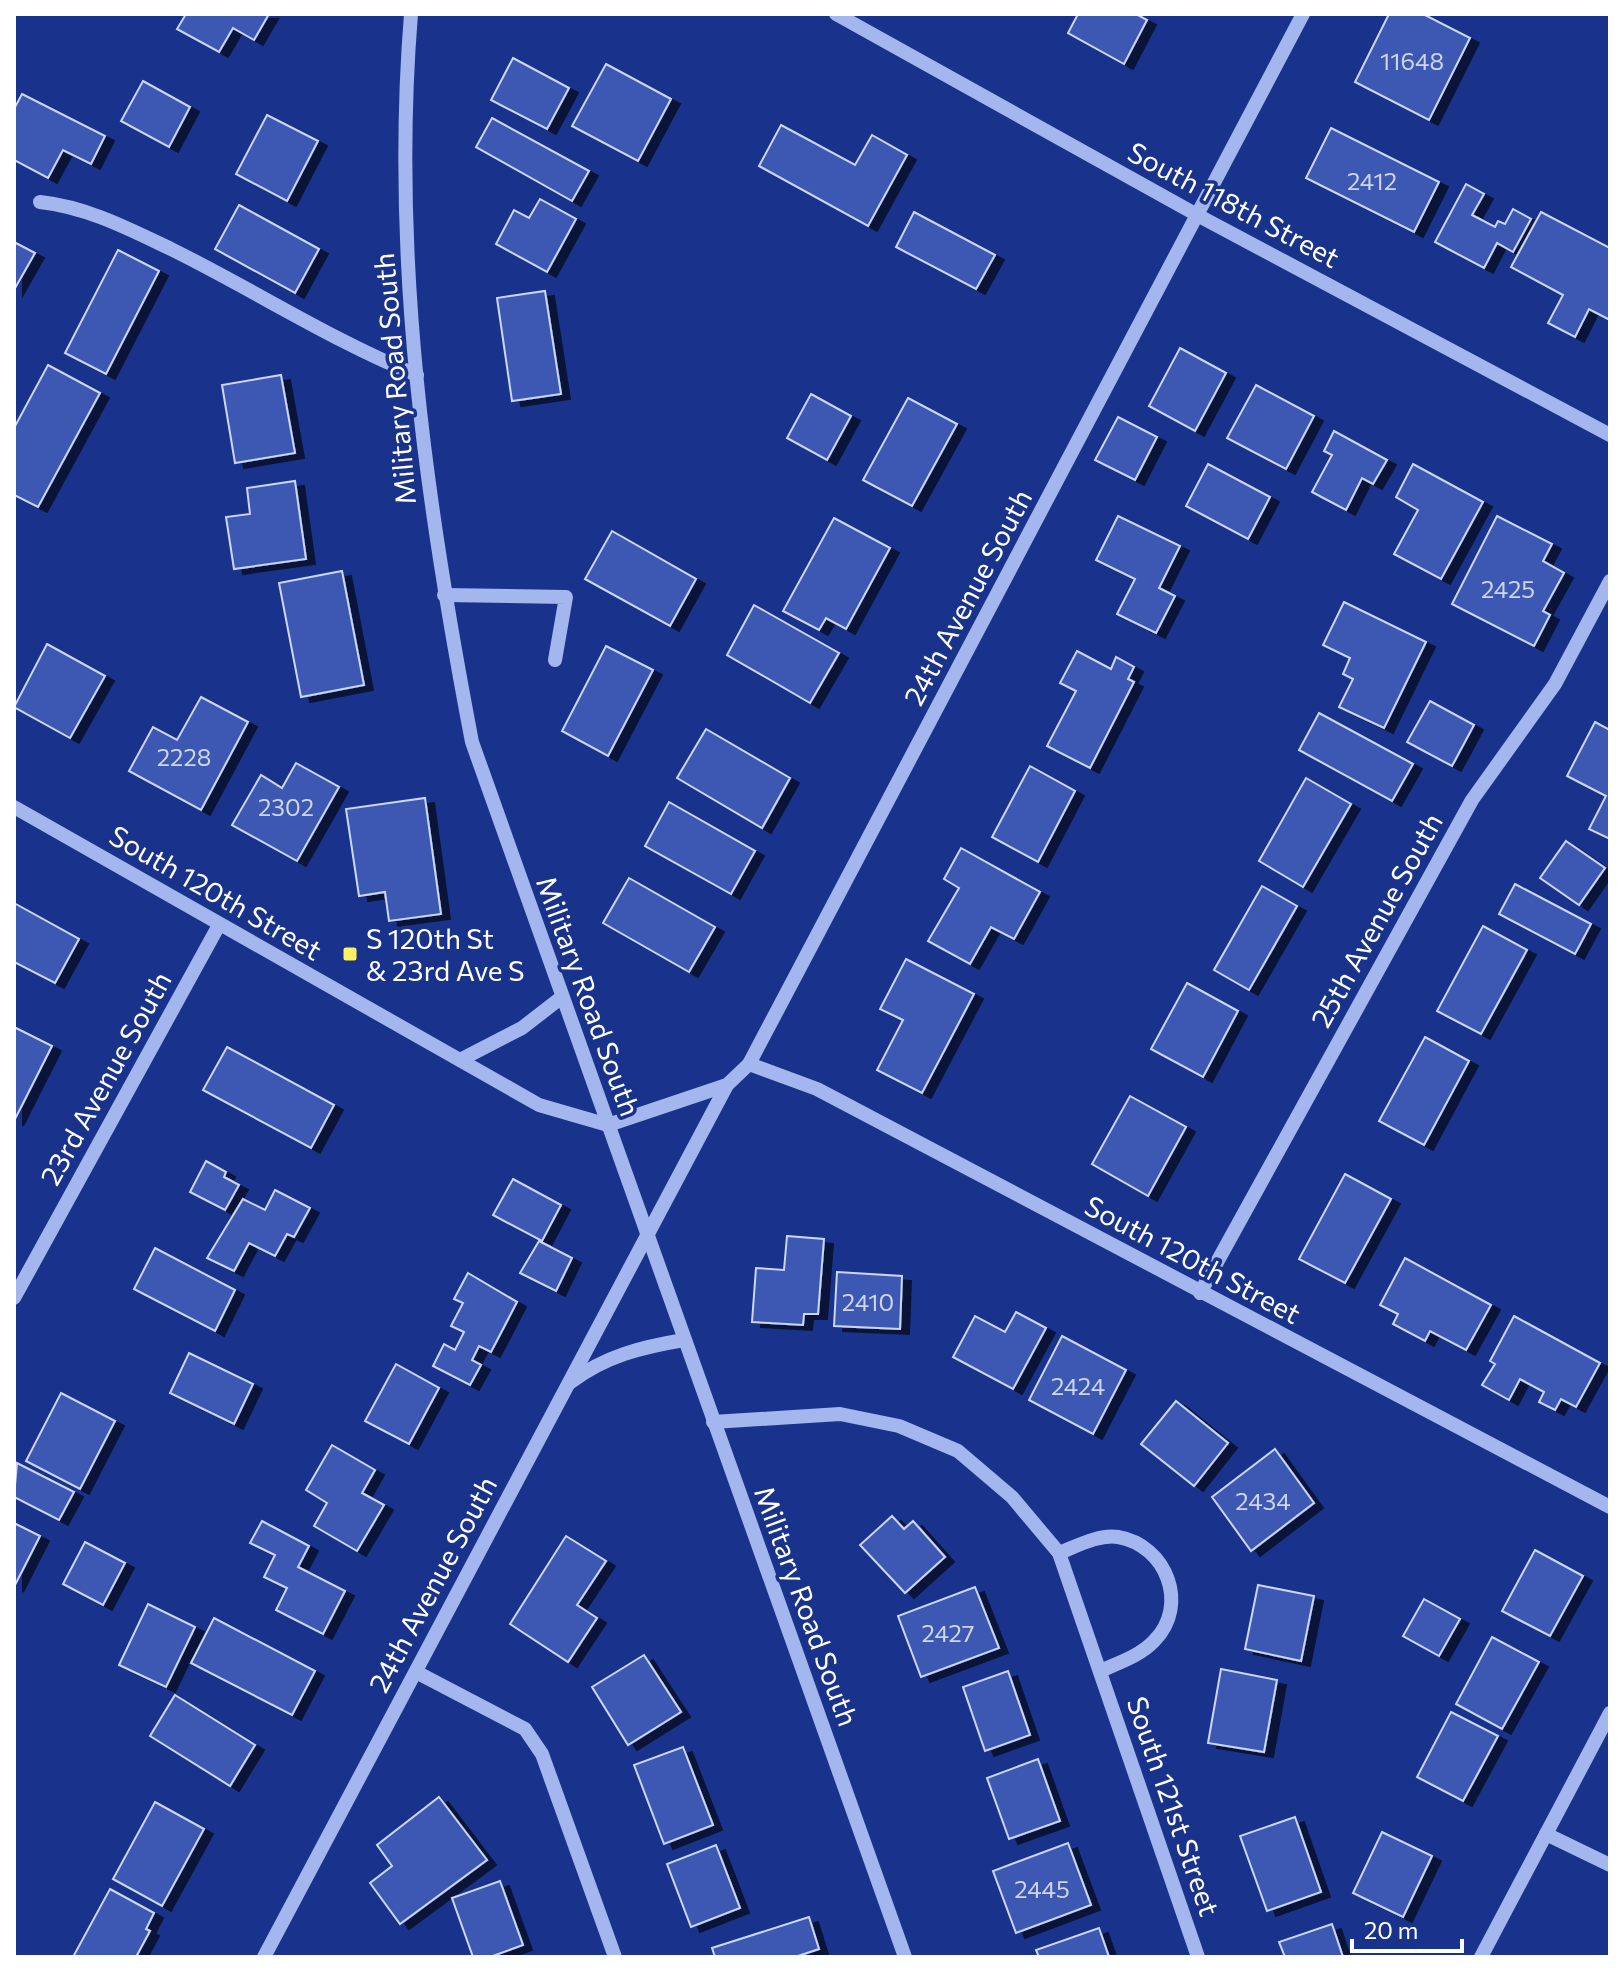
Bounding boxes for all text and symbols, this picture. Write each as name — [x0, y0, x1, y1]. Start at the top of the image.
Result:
house number: 11648 — [1380, 46, 1444, 75]
street label: South 118th Street — [1122, 134, 1346, 274]
house number: 2412 — [1347, 166, 1397, 195]
street label: Military Road South — [366, 252, 422, 506]
street label: 24th Avenue South — [896, 483, 1038, 711]
house number: 2425 — [1481, 574, 1535, 603]
house number: 2228 — [157, 742, 211, 771]
house number: 2302 — [258, 792, 314, 821]
street label: 25th Avenue South — [1303, 807, 1449, 1033]
street label: South 120th Street — [104, 817, 328, 967]
street label: Military Road South — [530, 872, 648, 1120]
place label: S 120th St & 23rd Ave S — [366, 921, 524, 987]
marker: S 120th St & 23rd Ave S — [341, 945, 359, 963]
street label: 23rd Avenue South — [32, 965, 178, 1191]
street label: South 120th Street — [1079, 1188, 1307, 1330]
house number: 2410 — [842, 1287, 894, 1316]
house number: 2424 — [1051, 1371, 1105, 1400]
street label: 24th Avenue South — [361, 1470, 503, 1698]
street label: Military Road South — [748, 1482, 866, 1730]
house number: 2434 — [1235, 1486, 1291, 1515]
house number: 2427 — [922, 1618, 974, 1647]
street label: South 121st Street — [1121, 1692, 1227, 1920]
house number: 2445 — [1014, 1874, 1070, 1903]
scale bar — [1352, 1903, 1462, 1953]
text: 20 m — [1364, 1915, 1418, 1944]

